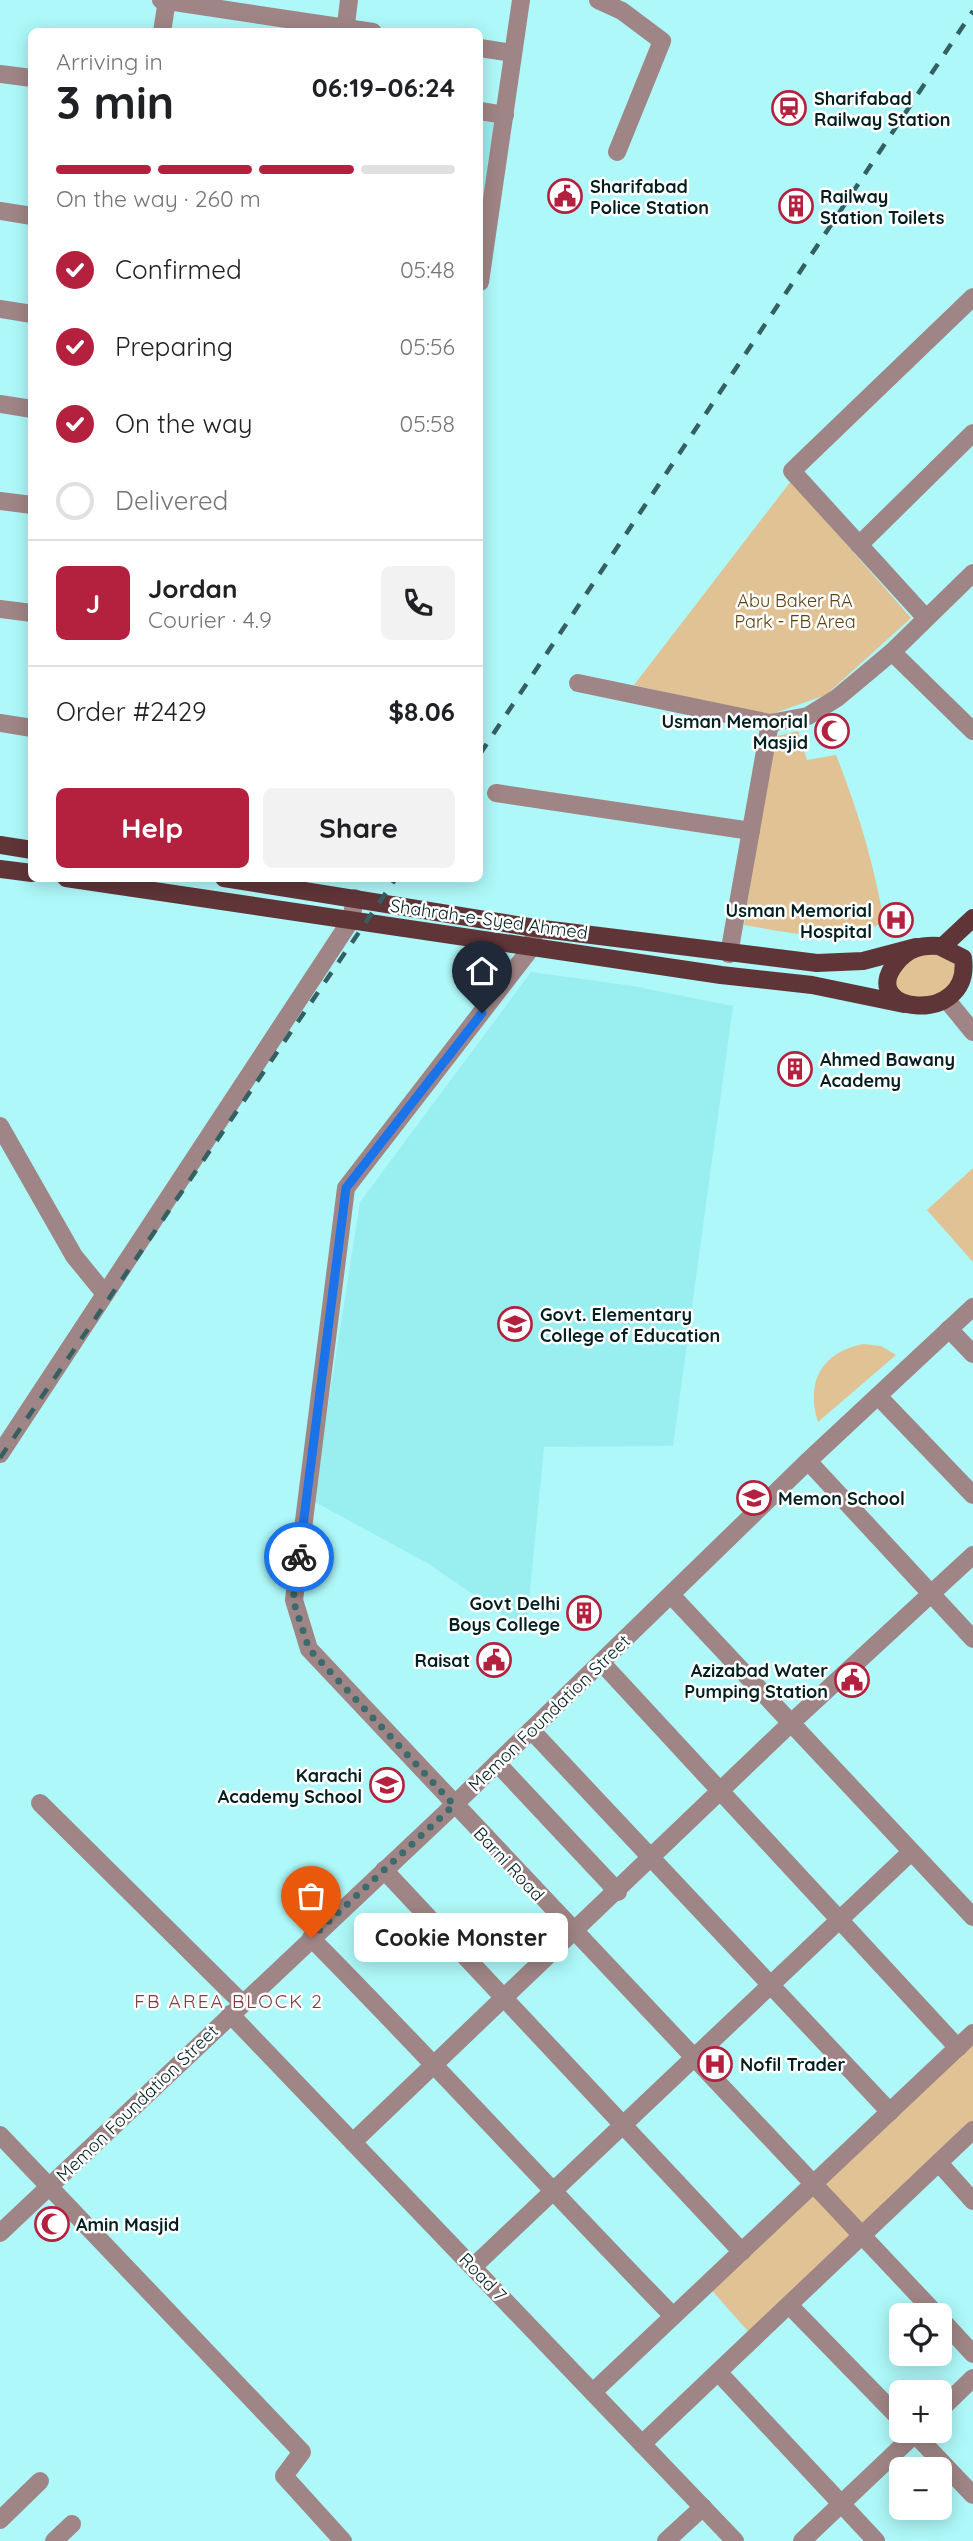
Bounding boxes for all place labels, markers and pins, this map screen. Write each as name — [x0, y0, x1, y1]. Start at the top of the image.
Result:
place label: Sharifabad Railway Station — [814, 87, 950, 131]
station icon: Sharifabad Railway Station — [770, 89, 808, 127]
place label: Sharifabad Police Station — [590, 175, 709, 219]
public building icon: Sharifabad Police Station — [546, 177, 584, 215]
place label: Railway Station Toilets — [820, 185, 945, 229]
building icon: Railway Station Toilets — [777, 187, 815, 225]
place label: Usman Memorial Masjid — [662, 710, 808, 754]
mosque icon: Usman Memorial Masjid — [813, 712, 851, 750]
place label: Usman Memorial Hospital — [726, 899, 872, 943]
hospital icon: Usman Memorial Hospital — [877, 901, 915, 939]
pin — [452, 941, 512, 1013]
place label: Ahmed Bawany Academy — [820, 1048, 955, 1092]
building icon: Ahmed Bawany Academy — [776, 1050, 814, 1088]
place label: Govt. Elementary College of Education — [540, 1303, 720, 1347]
school or university icon: Govt. Elementary College of Education — [496, 1305, 534, 1343]
school or university icon: Memon School — [735, 1479, 773, 1517]
place label: Memon School — [778, 1487, 905, 1510]
place label: Govt Delhi Boys College — [449, 1592, 560, 1636]
building icon: Govt Delhi Boys College — [565, 1594, 603, 1632]
public building icon: Raisat — [475, 1641, 513, 1679]
place label: Raisat — [415, 1649, 470, 1672]
place label: Azizabad Water Pumping Station — [684, 1659, 828, 1703]
public building icon: Azizabad Water Pumping Station — [833, 1661, 871, 1699]
place label: Karachi Academy School — [218, 1764, 362, 1808]
school or university icon: Karachi Academy School — [368, 1766, 406, 1804]
pin — [281, 1866, 341, 1938]
callout: Cookie Monster — [353, 1913, 566, 1962]
hospital icon: Nofil Trader — [696, 2045, 734, 2083]
place label: Nofil Trader — [740, 2053, 845, 2076]
mosque icon: Amin Masjid — [33, 2205, 71, 2243]
place label: Amin Masjid — [76, 2213, 179, 2236]

